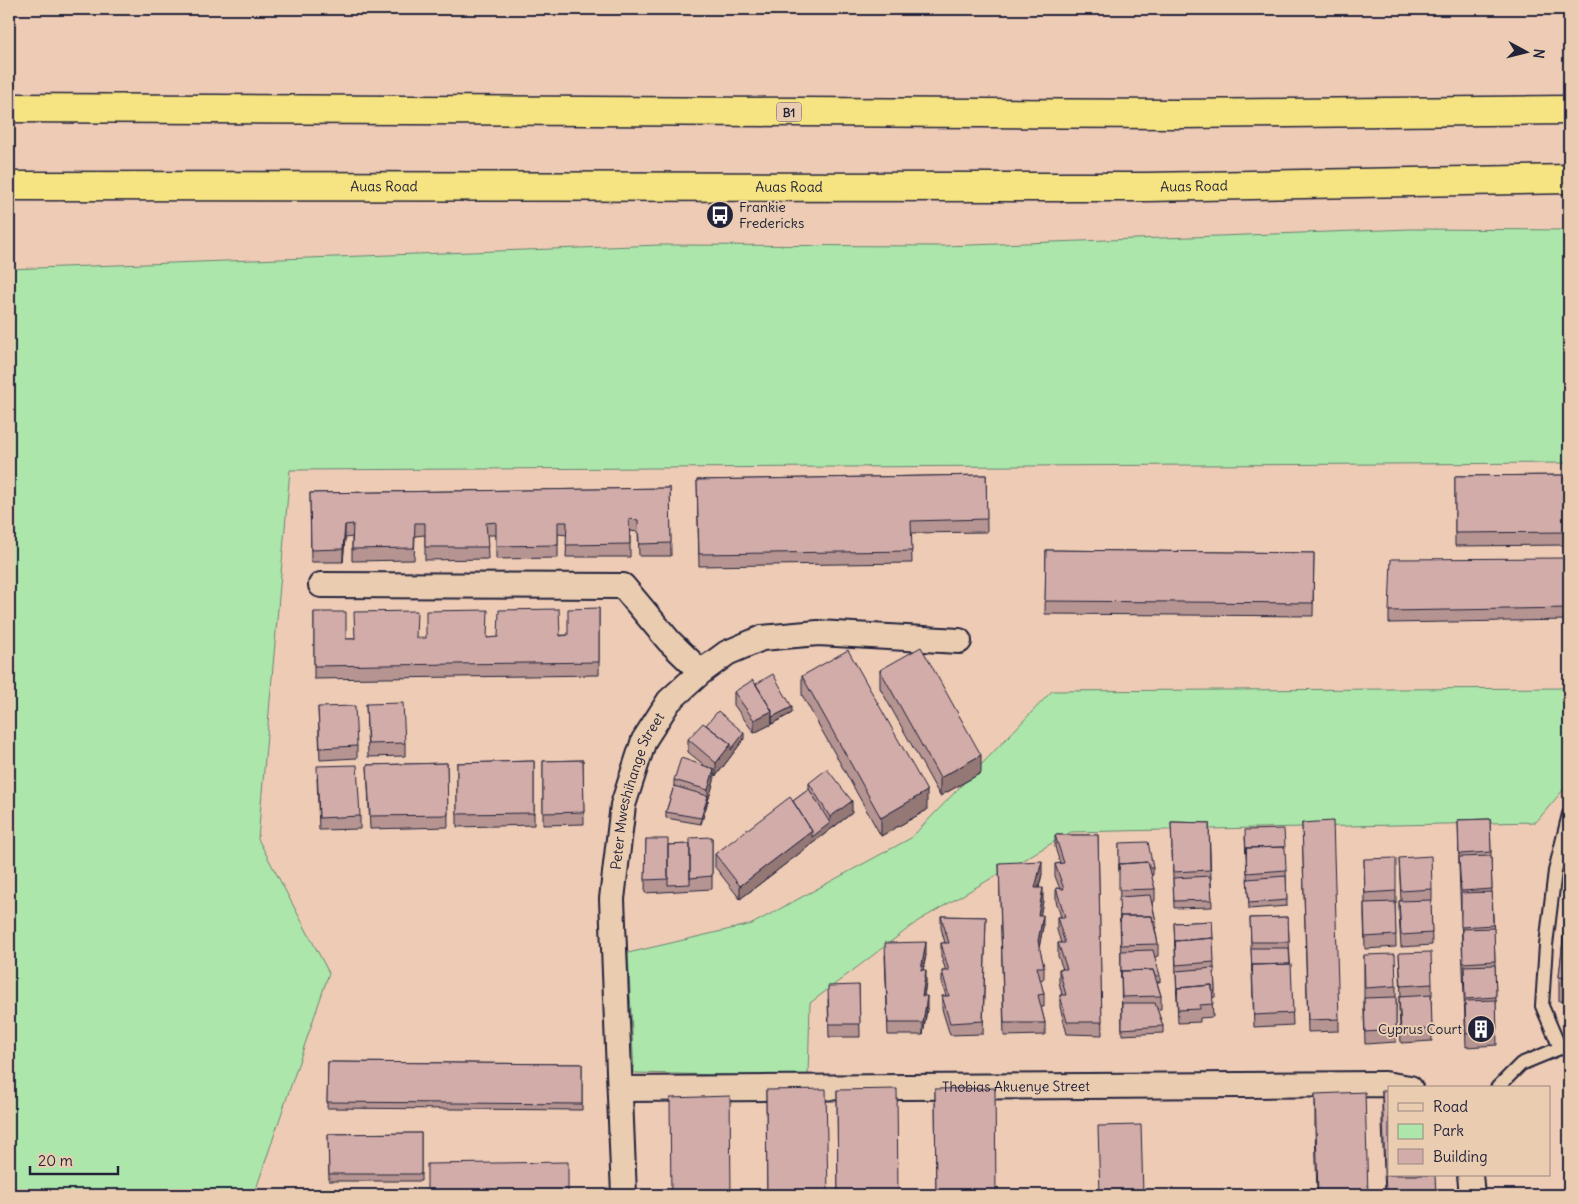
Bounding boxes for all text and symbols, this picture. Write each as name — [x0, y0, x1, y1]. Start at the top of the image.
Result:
north arrow — [1500, 28, 1550, 78]
text: N — [1529, 48, 1548, 59]
road number: B1 — [776, 102, 802, 121]
street label: Auas Road — [1160, 176, 1228, 196]
street label: Auas Road — [350, 177, 418, 195]
street label: Auas Road — [755, 178, 823, 196]
place label: Frankie Fredericks — [739, 198, 804, 232]
bus stop icon: Frankie Fredericks — [705, 200, 735, 230]
street label: Peter Mweshihange Street — [606, 709, 668, 871]
building icon: Cyprus Court — [1466, 1014, 1496, 1044]
place label: Cyprus Court — [1378, 1020, 1462, 1038]
street label: Thobias Akuenye Street — [942, 1077, 1090, 1096]
legend — [1388, 1086, 1550, 1176]
text: Road — [1433, 1097, 1468, 1116]
text: Park — [1433, 1121, 1464, 1140]
scale bar — [30, 1144, 118, 1176]
text: Building — [1433, 1147, 1488, 1166]
text: 20 m — [38, 1151, 73, 1170]

